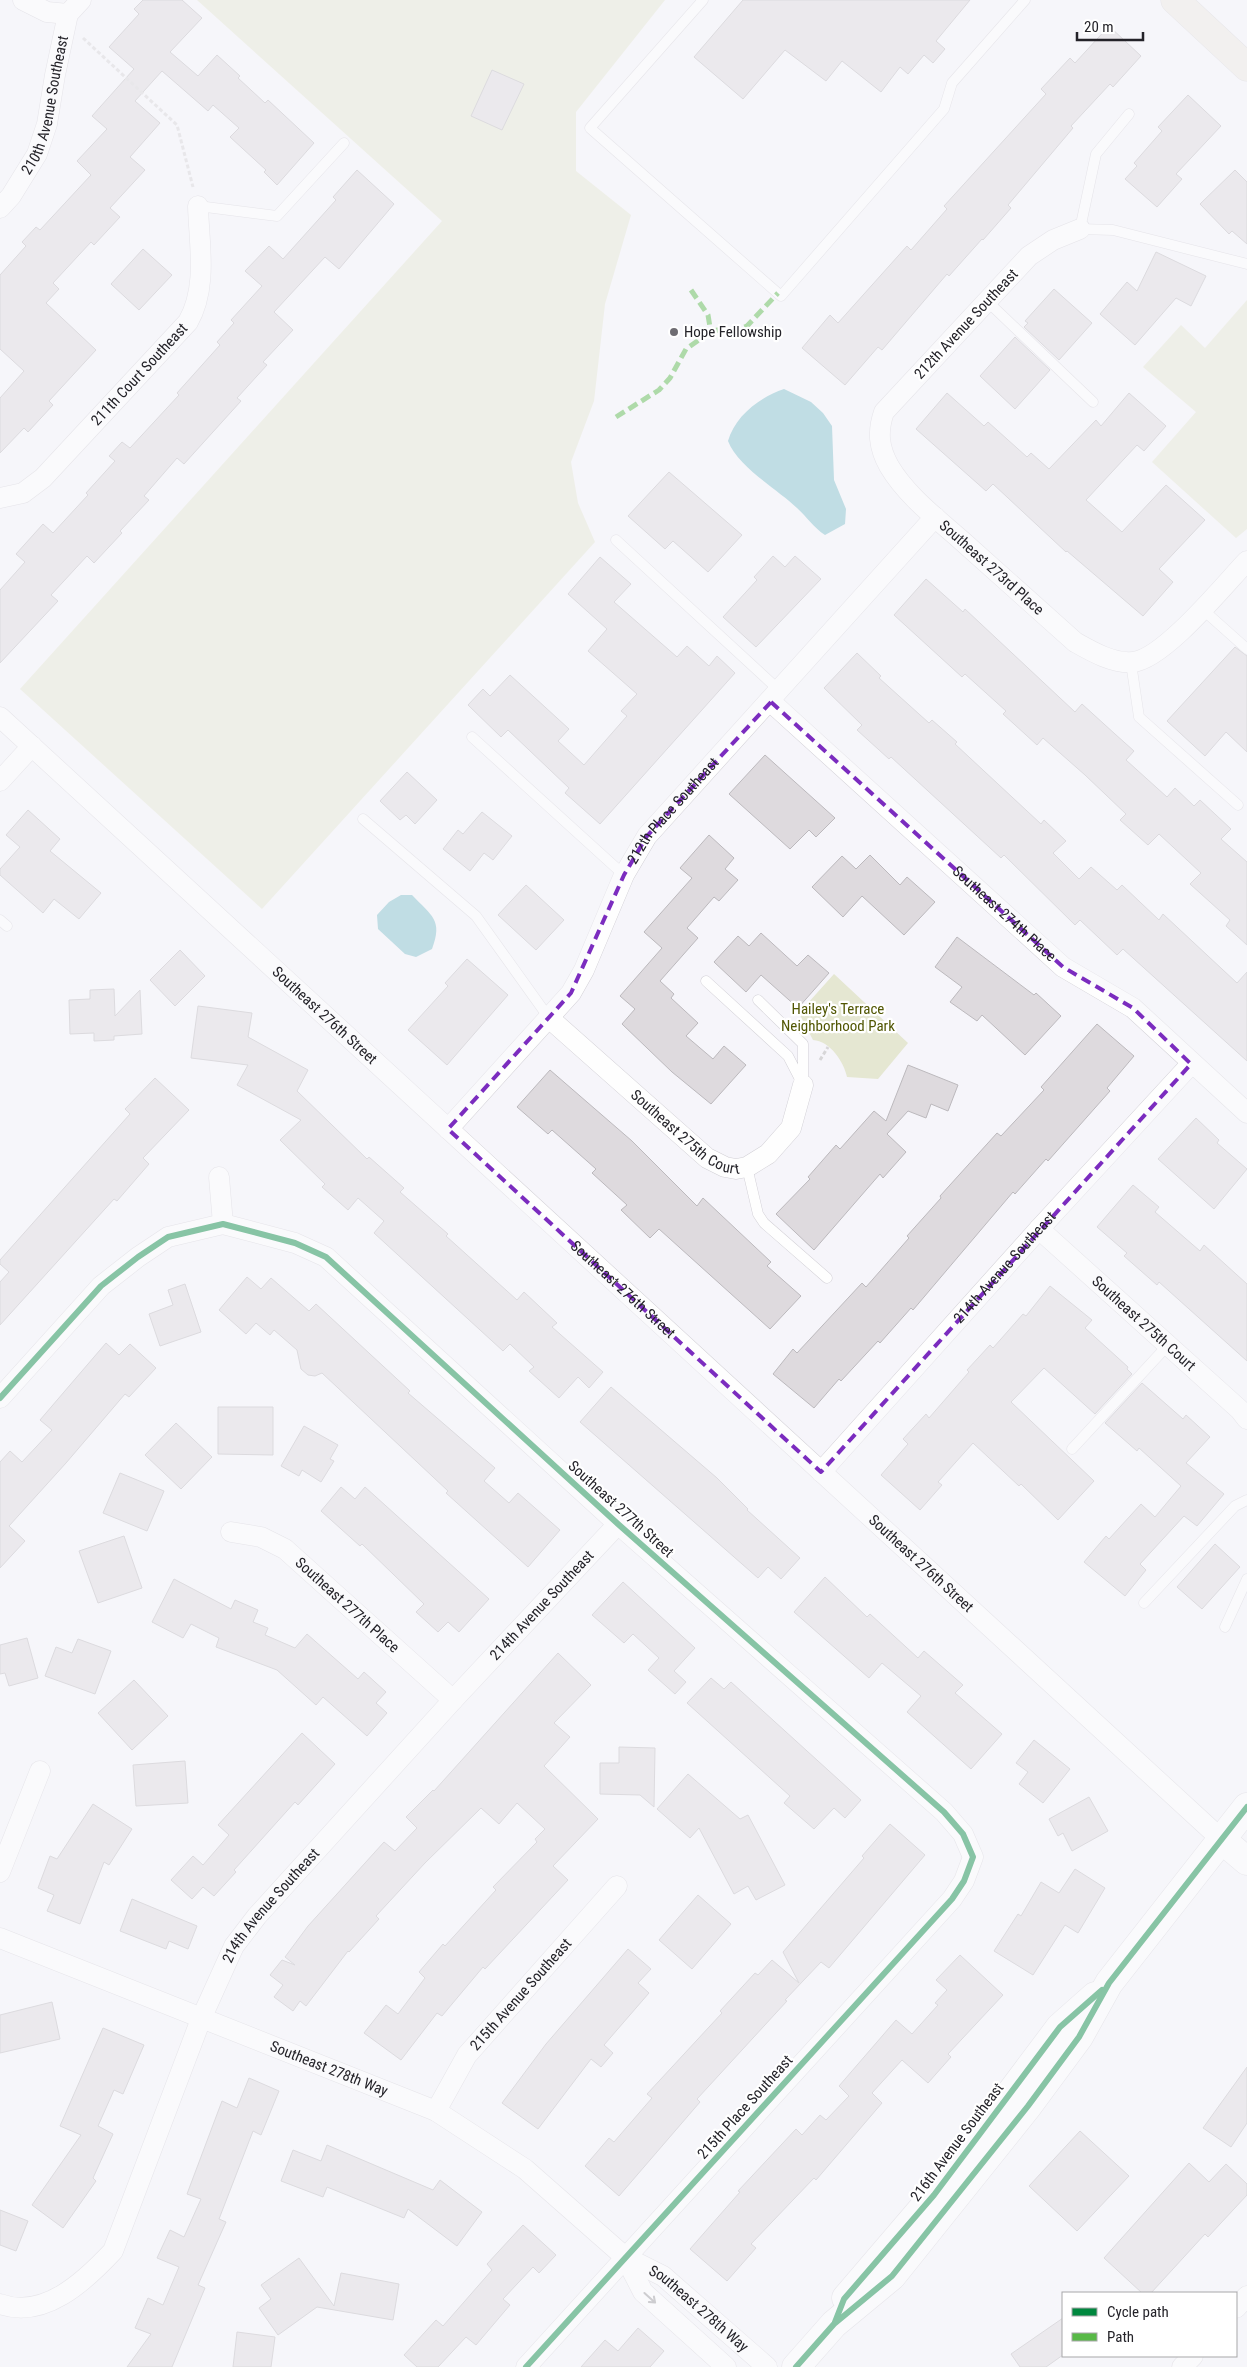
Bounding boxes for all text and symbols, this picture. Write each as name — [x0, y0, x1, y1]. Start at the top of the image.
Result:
scale bar — [1077, 10, 1143, 42]
text: 20 m — [1084, 18, 1114, 36]
street label: 210th Avenue Southeast — [17, 34, 72, 178]
street label: 212th Avenue Southeast — [910, 265, 1022, 383]
street label: 211th Court Southeast — [87, 319, 191, 429]
place label: Hope Fellowship — [684, 323, 782, 341]
marker: Hope Fellowship — [668, 326, 680, 338]
street label: Southeast 273rd Place — [936, 516, 1048, 619]
street label: 212th Place Southeast — [624, 754, 722, 867]
street label: Southeast 274th Place — [949, 862, 1060, 965]
street label: Southeast 276th Street — [269, 963, 381, 1068]
park label: Hailey's Terrace Neighborhood Park — [781, 1000, 895, 1035]
street label: Southeast 275th Court — [627, 1086, 741, 1178]
street label: 214th Avenue Southeast — [950, 1208, 1059, 1327]
street label: Southeast 276th Street — [567, 1237, 679, 1342]
street label: Southeast 275th Court — [1088, 1272, 1199, 1375]
street label: Southeast 277th Street — [565, 1457, 677, 1561]
street label: Southeast 276th Street — [865, 1511, 977, 1616]
street label: 214th Avenue Southeast — [486, 1547, 598, 1664]
street label: Southeast 277th Place — [292, 1554, 403, 1656]
street label: 214th Avenue Southeast — [219, 1844, 323, 1966]
street label: 215th Avenue Southeast — [466, 1935, 575, 2054]
street label: Southeast 278th Way — [268, 2037, 391, 2100]
street label: 215th Place Southeast — [694, 2051, 796, 2163]
street label: 216th Avenue Southeast — [907, 2079, 1007, 2205]
street label: Southeast 278th Way — [646, 2261, 752, 2356]
one-way arrow — [643, 2292, 656, 2304]
legend — [1062, 2292, 1237, 2357]
text: Cycle path — [1107, 2303, 1169, 2321]
text: Path — [1107, 2328, 1134, 2346]

